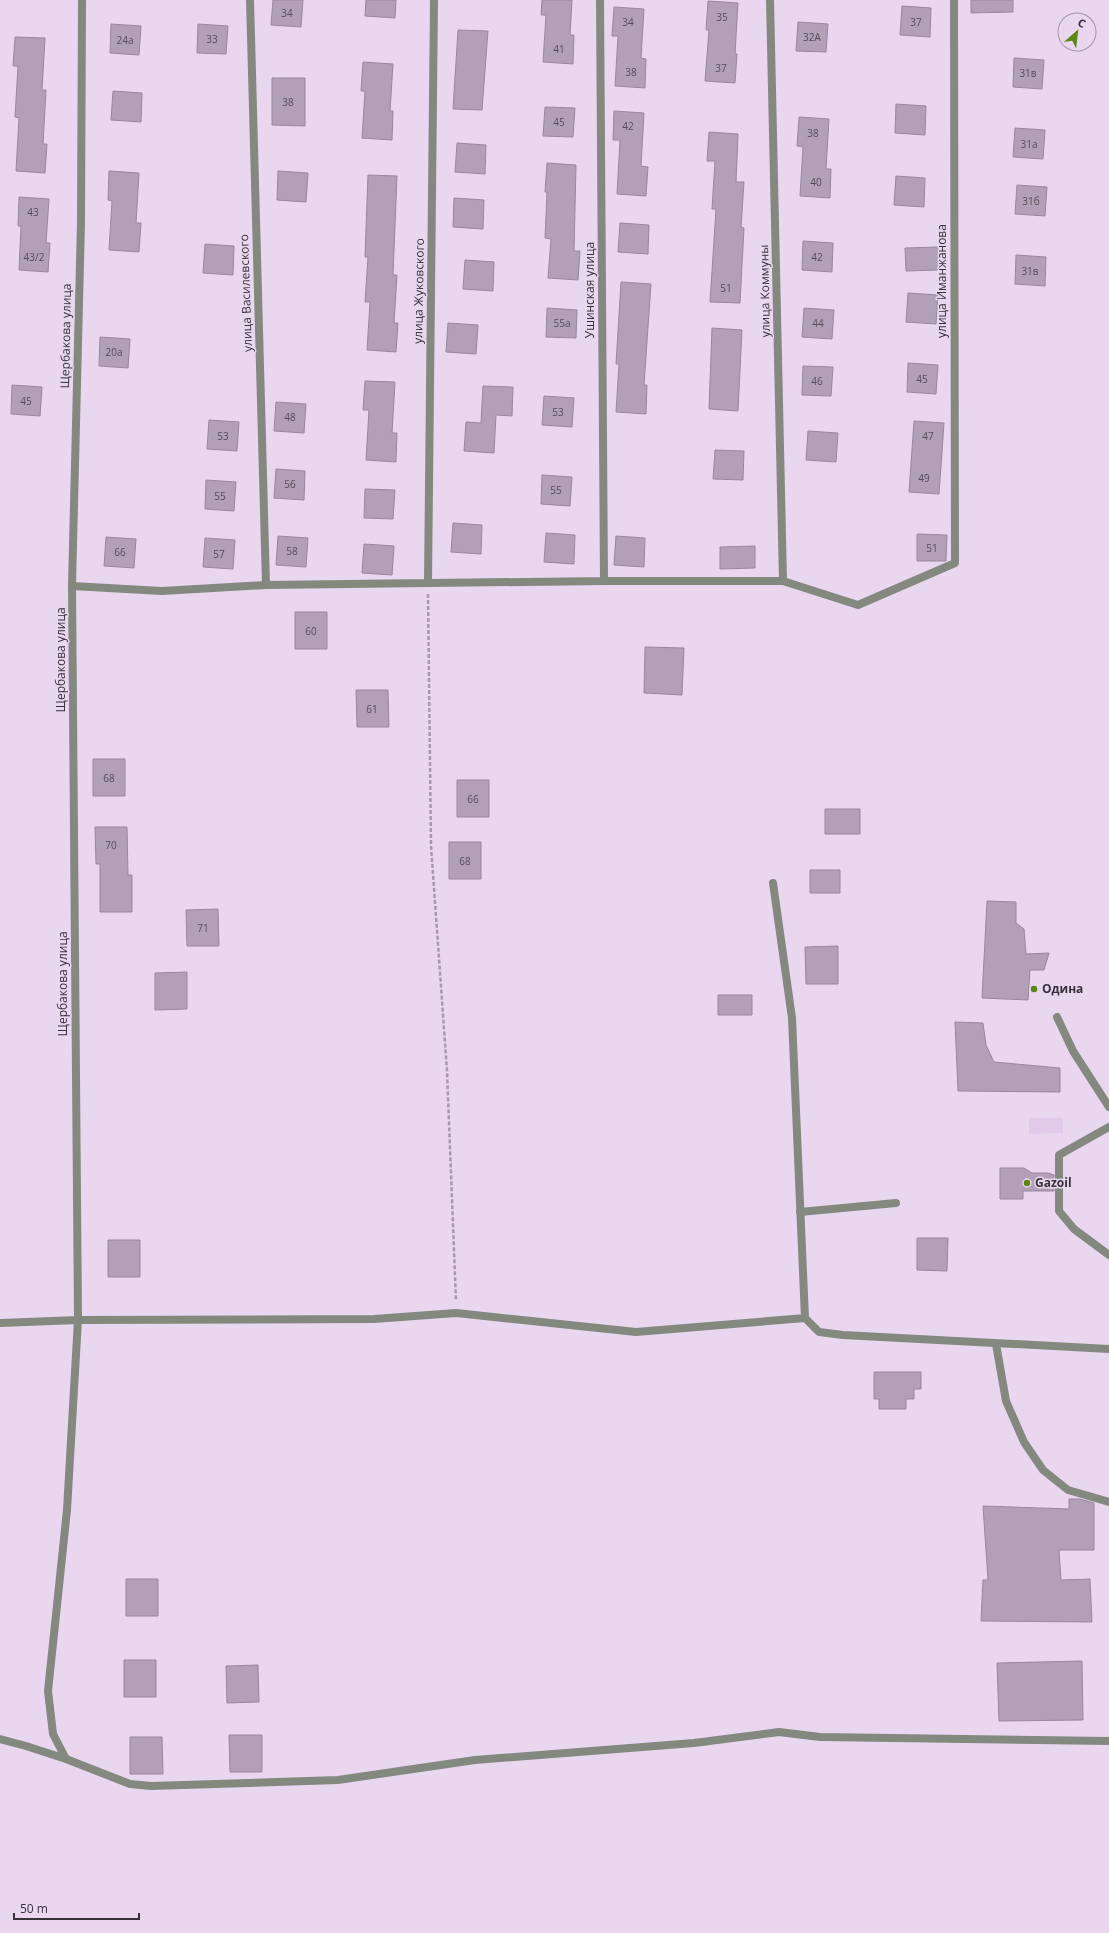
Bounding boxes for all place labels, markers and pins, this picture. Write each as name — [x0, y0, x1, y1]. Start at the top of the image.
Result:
place label: Одина — [1042, 980, 1083, 997]
marker: Одина — [1029, 984, 1039, 994]
place label: Gazoil — [1035, 1174, 1072, 1191]
marker: Gazoil — [1022, 1178, 1032, 1188]

